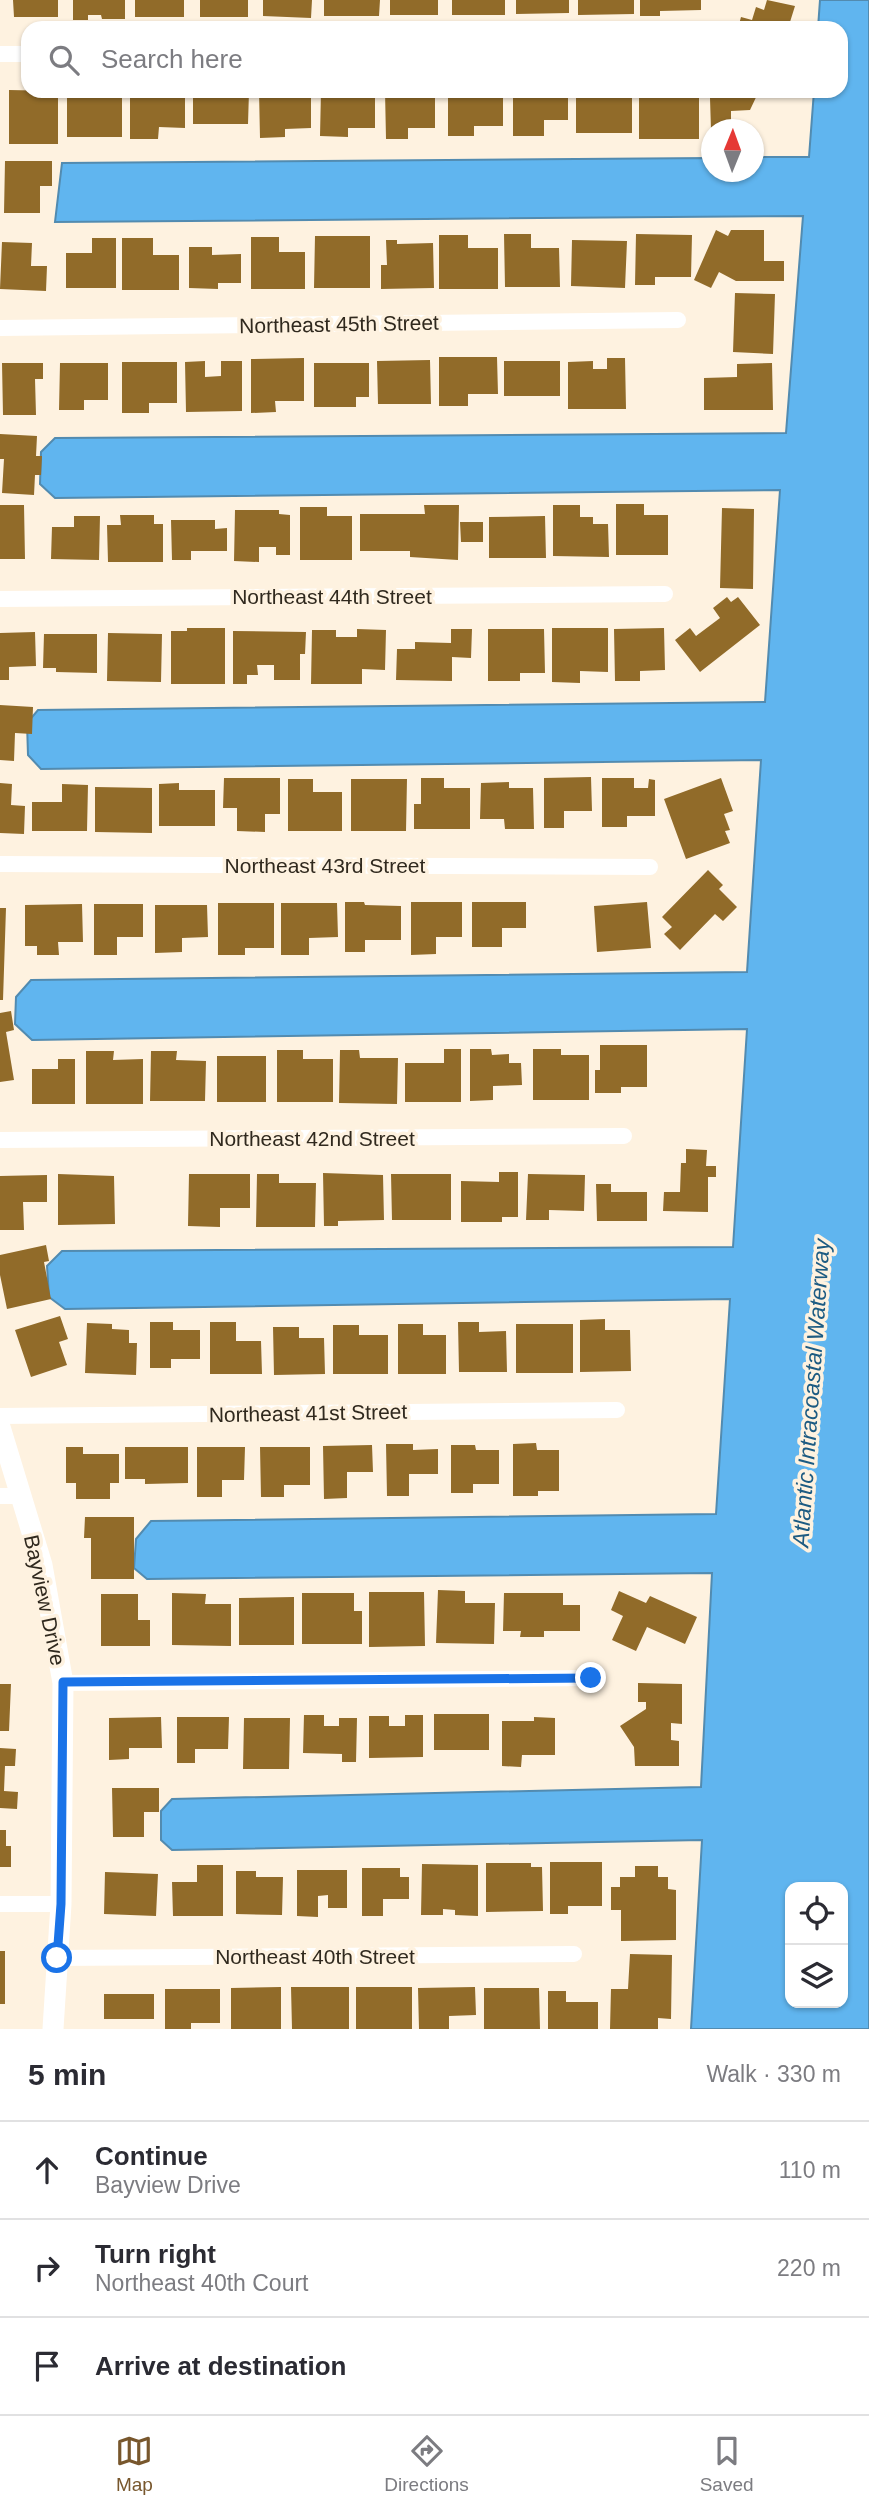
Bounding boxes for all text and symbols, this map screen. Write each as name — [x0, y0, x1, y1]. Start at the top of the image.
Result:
search box — [21, 21, 848, 98]
icon: search — [45, 41, 83, 79]
text: Search here — [101, 44, 243, 74]
north arrow — [701, 119, 764, 182]
street label: Northeast 45th Street — [239, 311, 439, 337]
street label: Northeast 44th Street — [232, 585, 432, 608]
street label: Northeast 43rd Street — [225, 854, 426, 877]
street label: Northeast 42nd Street — [209, 1127, 415, 1150]
water label: Atlantic Intracoastal Waterway — [787, 1237, 835, 1550]
street label: Northeast 41st Street — [209, 1400, 408, 1426]
street label: Bayview Drive — [20, 1533, 70, 1667]
route end — [575, 1662, 606, 1693]
map controls — [785, 1882, 848, 2008]
button: locate — [785, 1882, 848, 1945]
route start — [41, 1942, 72, 1973]
street label: Northeast 40th Street — [215, 1945, 415, 1968]
button: layers — [785, 1945, 848, 2008]
text: 5 min — [28, 2058, 106, 2091]
text: Walk · 330 m — [706, 2061, 841, 2087]
text: Continue — [95, 2141, 208, 2171]
icon: ahead — [28, 2151, 66, 2189]
text: 110 m — [779, 2157, 841, 2183]
text: Bayview Drive — [95, 2172, 241, 2198]
text: Turn right — [95, 2239, 216, 2269]
icon: right — [28, 2249, 66, 2287]
text: 220 m — [777, 2255, 841, 2281]
text: Northeast 40th Court — [95, 2270, 309, 2296]
icon: arrive — [28, 2347, 66, 2385]
text: Arrive at destination — [95, 2351, 346, 2381]
tab: Map — [115, 2432, 153, 2496]
tab: Directions — [384, 2432, 469, 2496]
tab: Saved — [700, 2432, 754, 2496]

